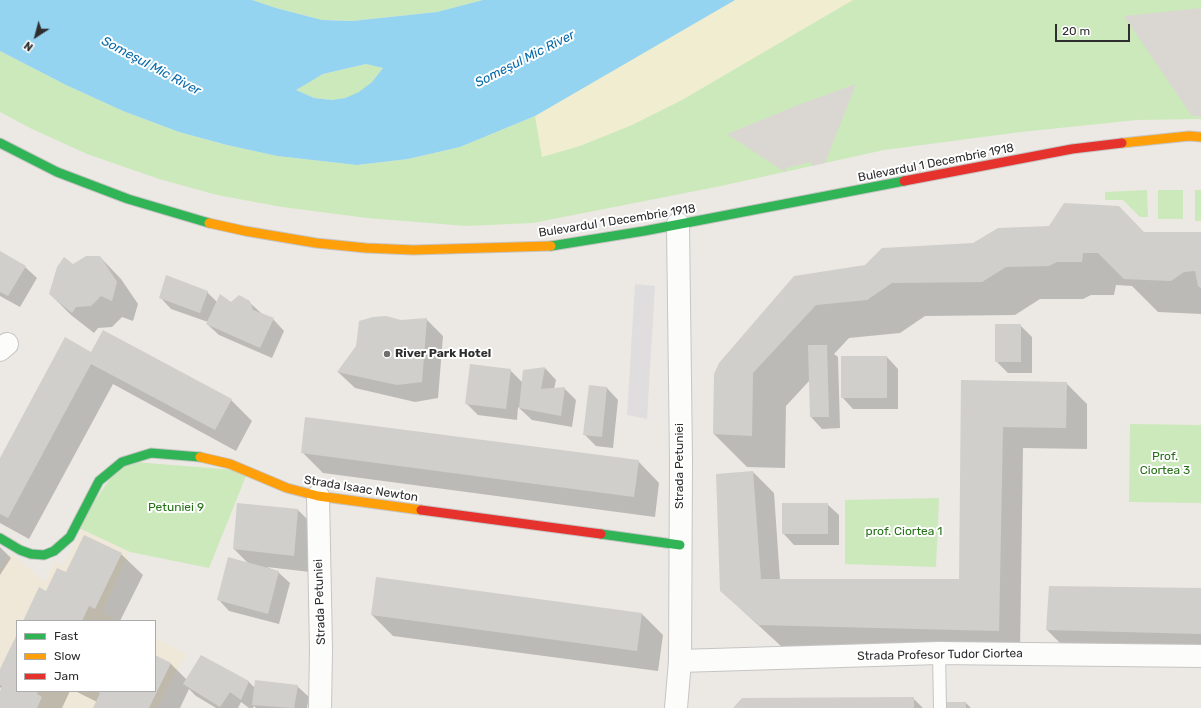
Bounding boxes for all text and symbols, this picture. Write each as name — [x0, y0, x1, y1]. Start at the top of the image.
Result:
north arrow — [16, 16, 56, 56]
scale bar — [1057, 16, 1132, 42]
text: 20 m — [1062, 24, 1090, 38]
water label: Someşul Mic River — [472, 27, 578, 91]
water label: Someşul Mic River — [99, 33, 203, 99]
text: N — [22, 39, 36, 54]
street label: Bulevardul 1 Decembrie 1918 — [857, 141, 1015, 185]
street label: Bulevardul 1 Decembrie 1918 — [537, 201, 697, 241]
place label: River Park Hotel — [395, 347, 491, 361]
marker: River Park Hotel — [382, 349, 392, 359]
street label: Strada Petuniei — [673, 423, 687, 509]
park label: Prof. Ciortea 3 — [1140, 450, 1190, 478]
street label: Strada Isaac Newton — [303, 473, 419, 505]
park label: Petuniei 9 — [148, 501, 204, 515]
park label: prof. Ciortea 1 — [866, 525, 942, 539]
street label: Strada Petuniei — [311, 559, 329, 645]
legend — [16, 620, 156, 692]
text: Fast — [54, 629, 78, 643]
street label: Strada Profesor Tudor Ciortea — [857, 646, 1023, 664]
text: Slow — [54, 649, 81, 663]
text: Jam — [54, 669, 79, 683]

